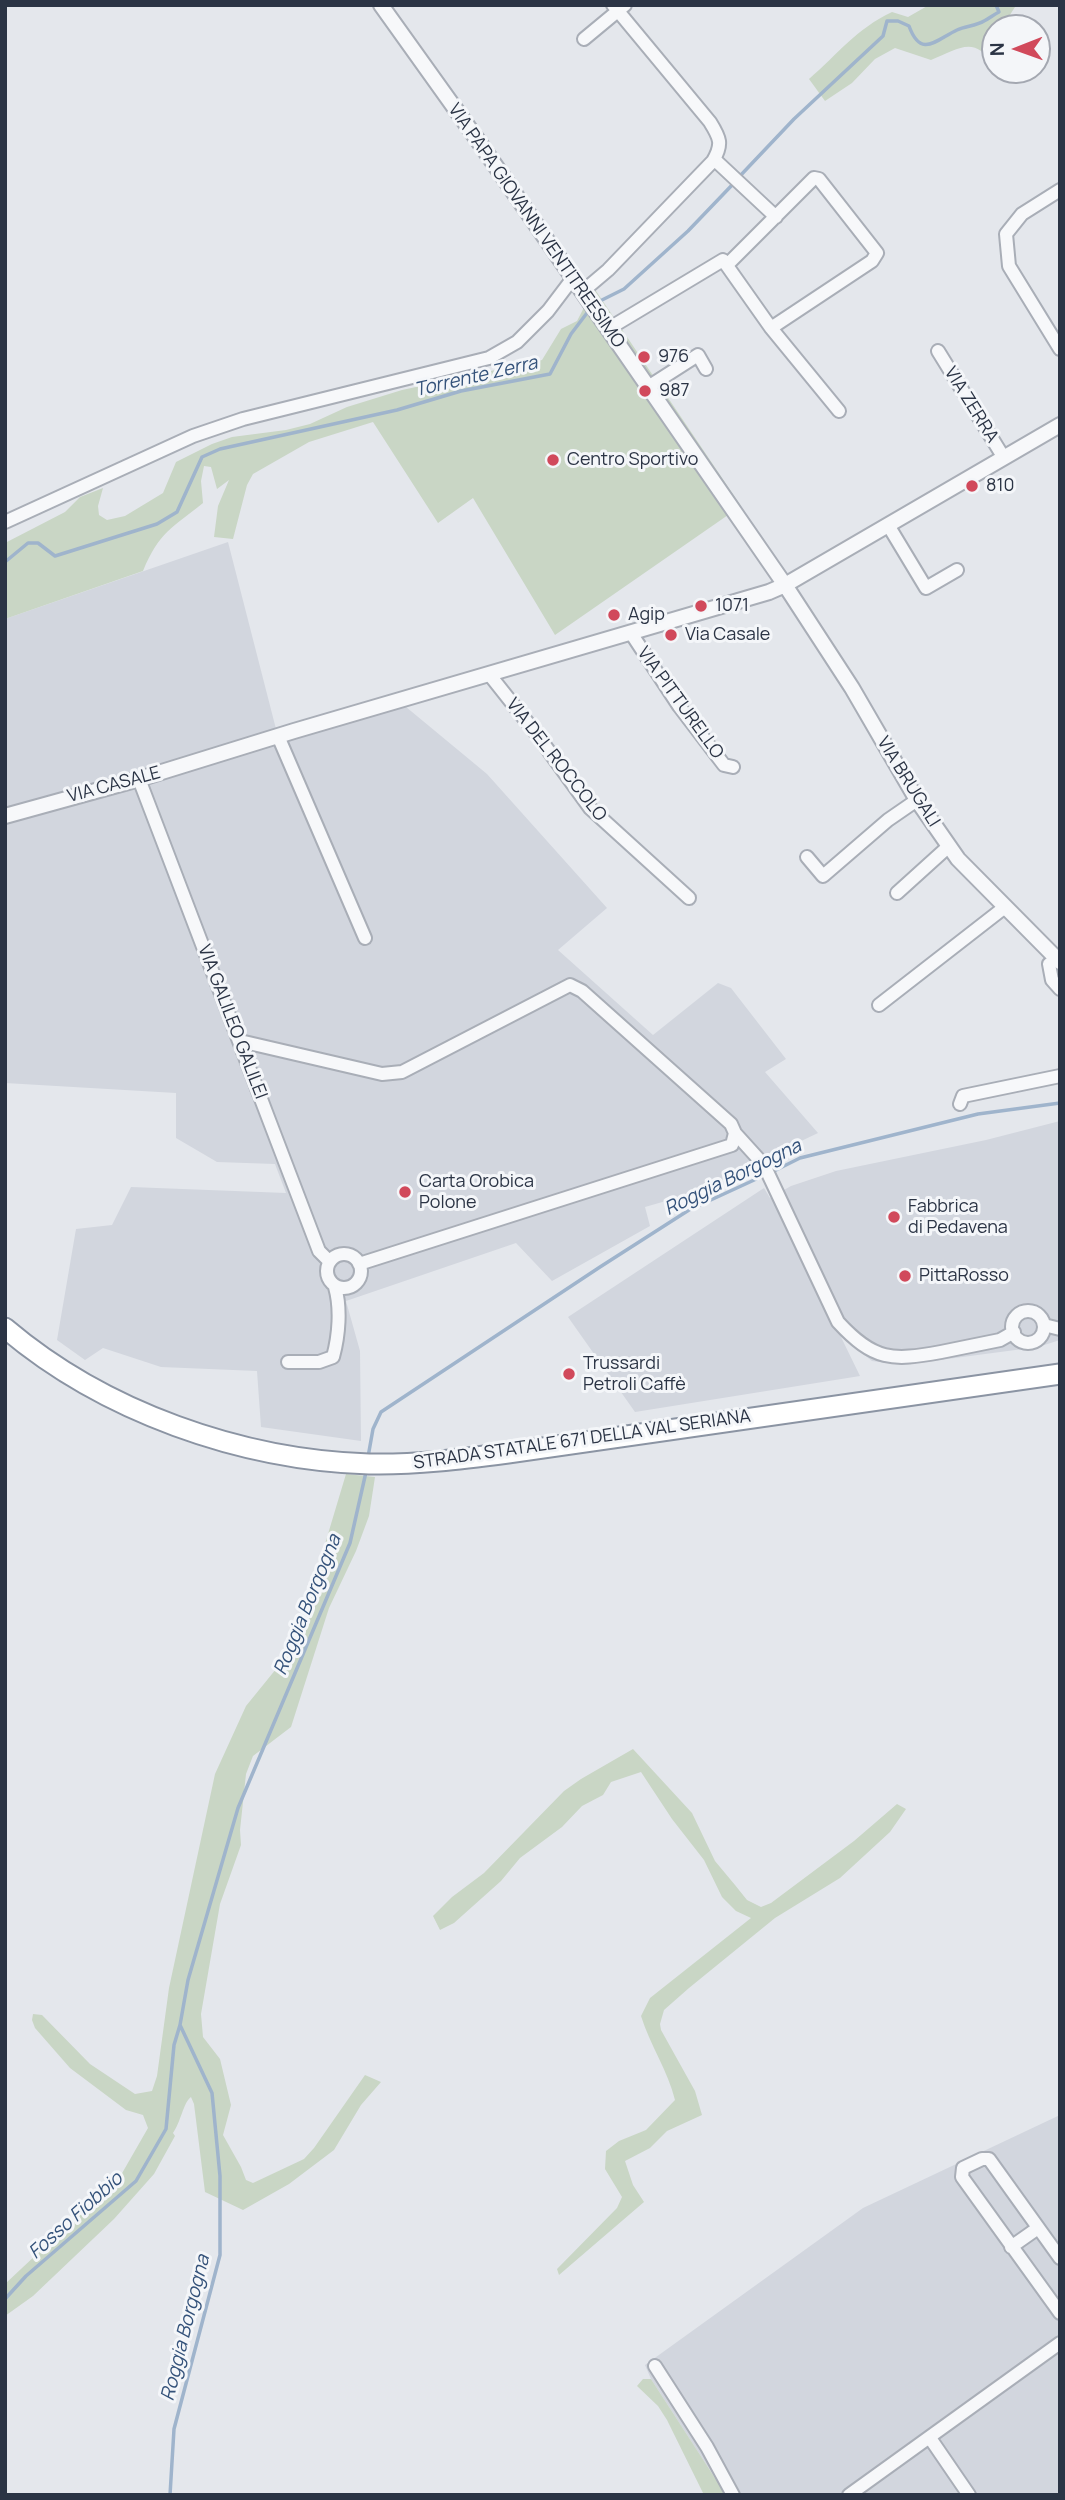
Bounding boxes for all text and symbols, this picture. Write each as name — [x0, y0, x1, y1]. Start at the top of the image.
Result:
north arrow — [981, 14, 1051, 84]
text: N — [984, 42, 1010, 56]
street label: VIA PAPA GIOVANNI VENTITREESIMO — [443, 100, 629, 352]
place label: 976 — [658, 346, 689, 368]
marker: 976 — [636, 349, 652, 365]
water label: Torrente Zerra — [412, 352, 540, 402]
street label: VIA ZERRA — [939, 363, 1003, 447]
place label: 987 — [659, 380, 690, 402]
marker: 987 — [637, 383, 653, 399]
place label: Centro Sportivo — [567, 449, 698, 471]
marker: Centro Sportivo — [545, 452, 561, 468]
place label: 810 — [986, 475, 1014, 497]
marker: 810 — [964, 478, 980, 494]
place label: 1071 — [715, 595, 749, 617]
marker: 1071 — [693, 598, 709, 614]
place label: Agip — [628, 604, 665, 626]
marker: Agip — [606, 607, 622, 623]
place label: Via Casale — [685, 624, 770, 646]
marker: Via Casale — [663, 627, 679, 643]
street label: VIA PITTURELLO — [632, 643, 728, 763]
street label: VIA DEL ROCCOLO — [501, 694, 611, 826]
street label: VIA BRUGALI — [872, 733, 944, 831]
street label: VIA CASALE — [65, 762, 163, 808]
street label: VIA GALILEO GALILEI — [193, 942, 271, 1102]
water label: Roggia Borgogna — [661, 1135, 805, 1221]
place label: Carta Orobica Polone — [419, 1171, 534, 1214]
marker: Carta Orobica Polone — [397, 1184, 413, 1200]
place label: Fabbrica di Pedavena — [908, 1196, 1008, 1238]
marker: Fabbrica di Pedavena — [886, 1209, 902, 1225]
place label: PittaRosso — [919, 1265, 1009, 1287]
marker: PittaRosso — [897, 1268, 913, 1284]
place label: Trussardi Petroli Caffè — [583, 1353, 686, 1396]
marker: Trussardi Petroli Caffè — [561, 1366, 577, 1382]
street label: STRADA STATALE 671 DELLA VAL SERIANA — [412, 1406, 752, 1474]
water label: Roggia Borgogna — [269, 1531, 347, 1679]
water label: Fosso Fiobbio — [24, 2168, 128, 2264]
water label: Roggia Borgogna — [157, 2253, 215, 2403]

